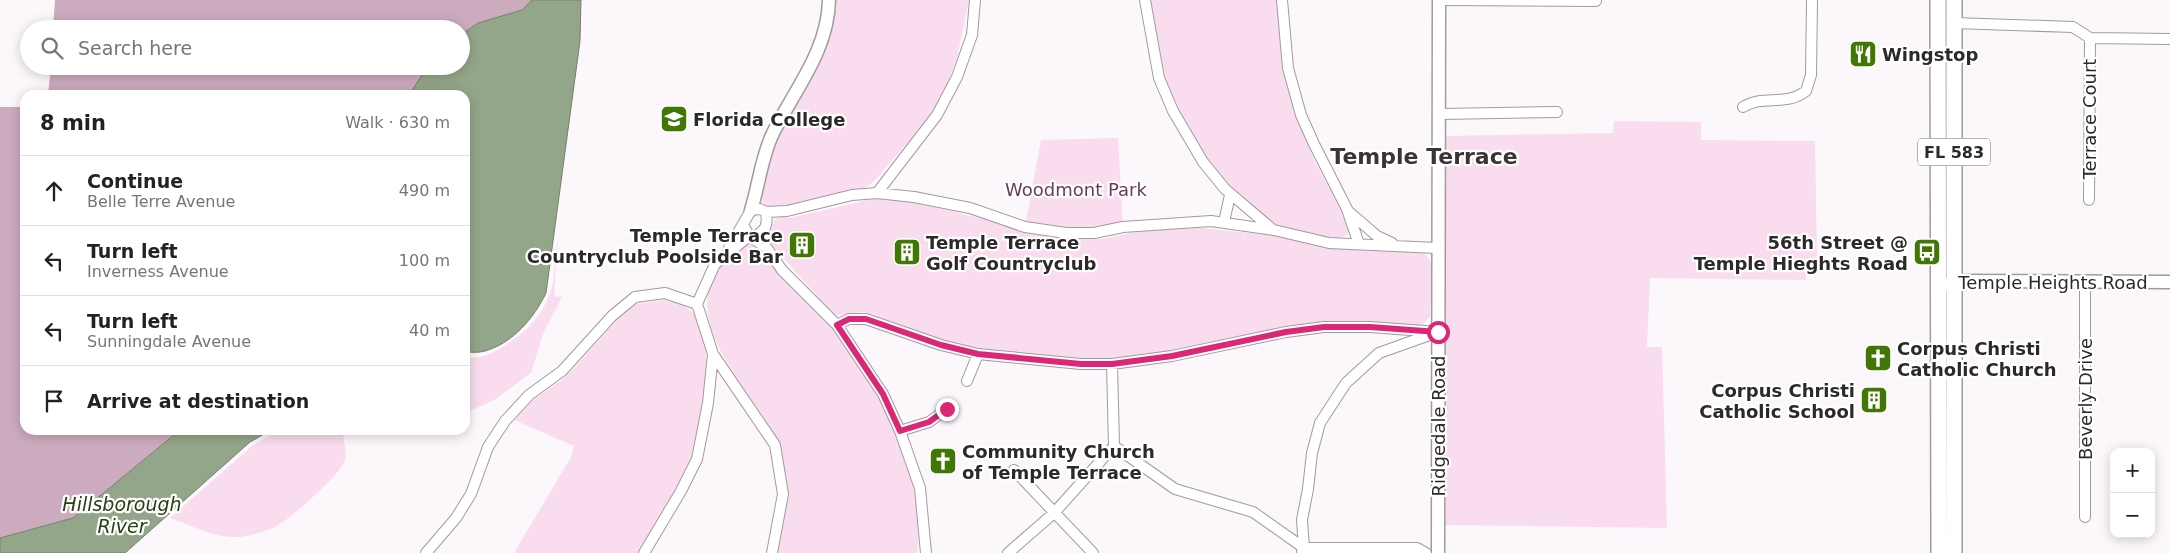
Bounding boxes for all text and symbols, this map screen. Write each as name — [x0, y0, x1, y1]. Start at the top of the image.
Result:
search box — [20, 20, 470, 75]
icon: search — [38, 34, 66, 62]
text: Search here — [78, 37, 192, 59]
restaurant icon: Wingstop — [1848, 39, 1878, 69]
place label: Wingstop — [1882, 44, 1978, 65]
street label: Terrace Court — [2079, 59, 2100, 180]
school or university icon: Florida College — [659, 104, 689, 134]
place label: Florida College — [693, 109, 845, 130]
text: 8 min — [40, 111, 106, 135]
text: Walk · 630 m — [345, 113, 450, 132]
road number: FL 583 — [1918, 138, 1990, 166]
district label: Temple Terrace — [1330, 144, 1518, 169]
text: Continue — [87, 170, 183, 192]
icon: ahead — [40, 177, 68, 205]
park label: Woodmont Park — [1005, 179, 1147, 200]
text: 490 m — [399, 181, 450, 200]
text: Belle Terre Avenue — [87, 192, 235, 211]
place label: Temple Terrace Countryclub Poolside Bar — [527, 225, 783, 267]
building icon: Temple Terrace Countryclub Poolside Bar — [787, 230, 817, 260]
place label: Temple Terrace Golf Countryclub — [926, 232, 1096, 274]
place label: 56th Street @ Temple Hieghts Road — [1694, 232, 1908, 274]
building icon: Temple Terrace Golf Countryclub — [892, 237, 922, 267]
bus stop icon: 56th Street @ Temple Hieghts Road — [1912, 237, 1942, 267]
text: Turn left — [87, 240, 178, 262]
icon: left — [40, 247, 68, 275]
text: 100 m — [399, 251, 450, 270]
text: Inverness Avenue — [87, 262, 229, 281]
street label: Temple Heights Road — [1957, 272, 2148, 293]
text: Turn left — [87, 310, 178, 332]
icon: left — [40, 317, 68, 345]
text: 40 m — [409, 321, 450, 340]
route start — [1427, 321, 1450, 344]
text: Sunningdale Avenue — [87, 332, 251, 351]
place label: Corpus Christi Catholic Church — [1897, 338, 2057, 380]
street label: Beverly Drive — [2075, 338, 2096, 460]
church icon: Corpus Christi Catholic Church — [1863, 343, 1893, 373]
street label: Ridgedale Road — [1428, 356, 1449, 496]
place label: Corpus Christi Catholic School — [1699, 380, 1855, 422]
building icon: Corpus Christi Catholic School — [1859, 385, 1889, 415]
icon: arrive — [40, 387, 68, 415]
text: Arrive at destination — [87, 390, 309, 412]
route end — [936, 398, 959, 421]
place label: Community Church of Temple Terrace — [962, 441, 1155, 483]
church icon: Community Church of Temple Terrace — [928, 446, 958, 476]
map controls — [2110, 448, 2155, 538]
button: + — [2110, 448, 2155, 493]
water label: Hillsborough River — [62, 493, 182, 537]
button: − — [2110, 493, 2155, 538]

